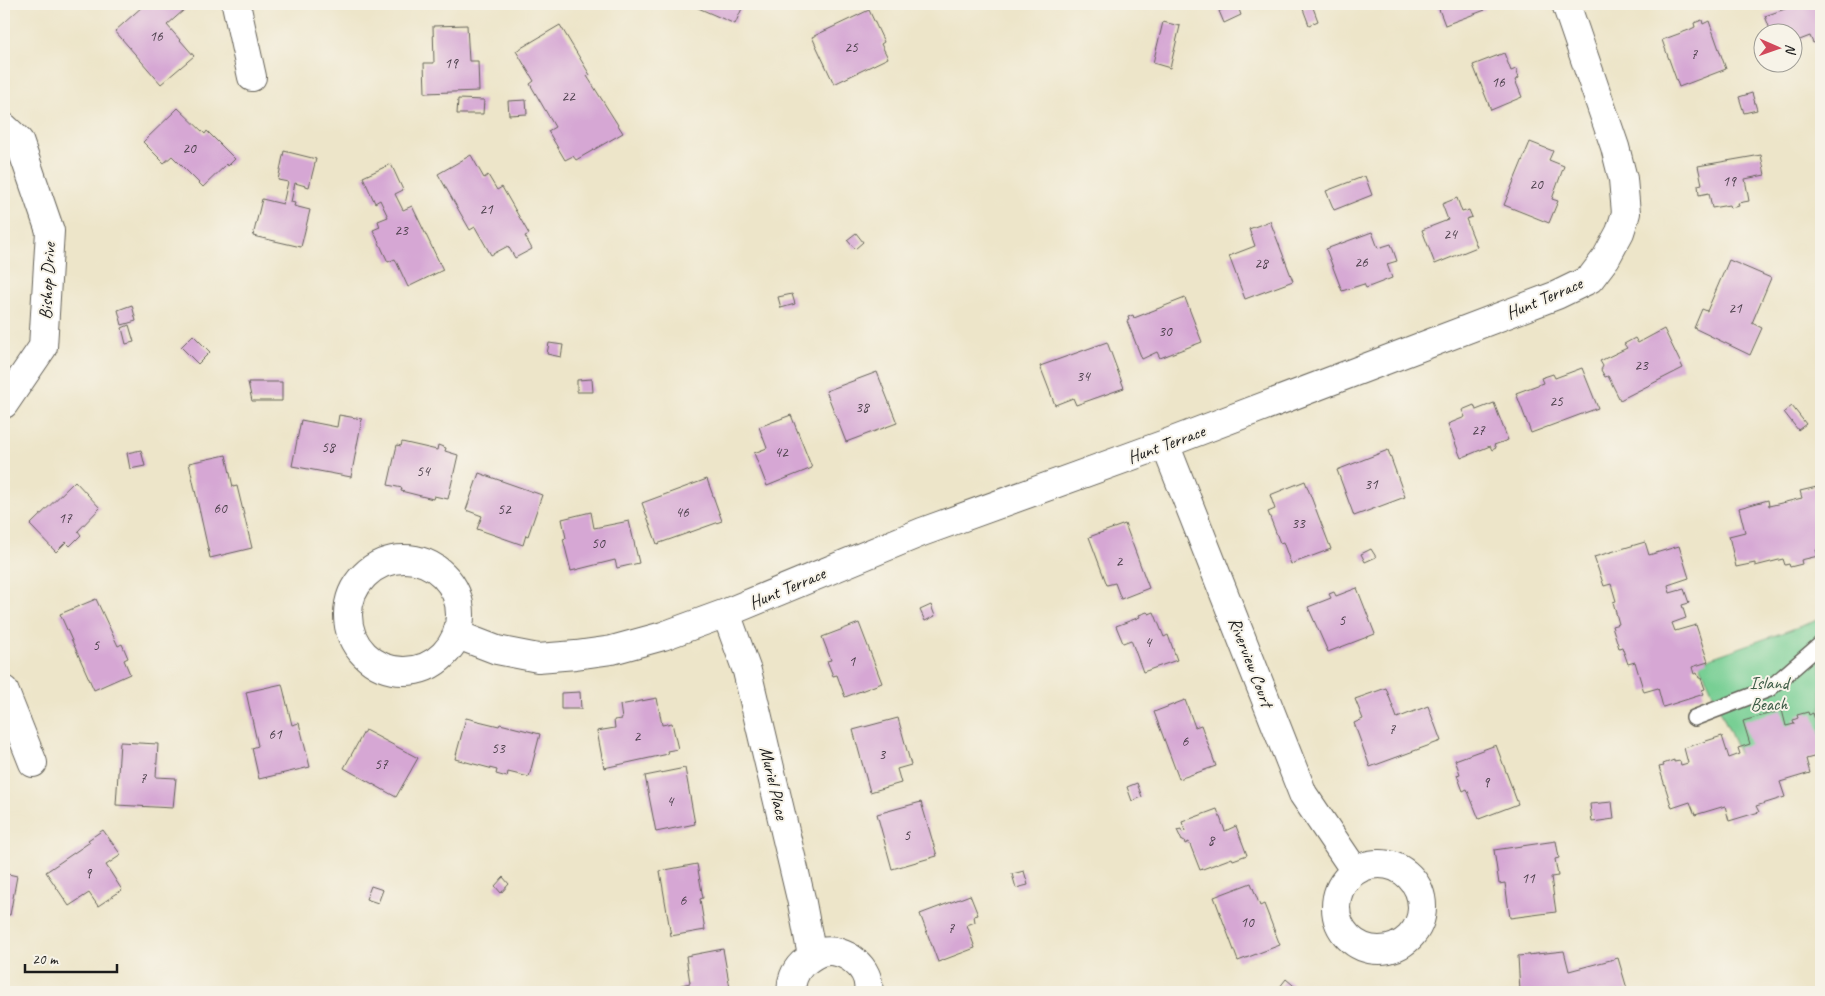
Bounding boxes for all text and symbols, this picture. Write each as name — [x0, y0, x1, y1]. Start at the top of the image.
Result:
north arrow — [1752, 22, 1802, 72]
house number: 16 — [149, 27, 164, 46]
house number: 25 — [844, 38, 859, 57]
text: N — [1782, 44, 1799, 55]
house number: 7 — [1691, 45, 1699, 64]
house number: 19 — [444, 54, 459, 73]
house number: 16 — [1491, 73, 1506, 92]
house number: 22 — [561, 87, 576, 106]
house number: 20 — [182, 139, 197, 158]
house number: 19 — [1722, 172, 1737, 191]
house number: 20 — [1529, 175, 1544, 194]
house number: 21 — [479, 200, 494, 219]
house number: 23 — [394, 221, 409, 240]
house number: 24 — [1443, 225, 1458, 244]
street label: Bishop Drive — [34, 241, 60, 320]
house number: 26 — [1354, 253, 1369, 272]
house number: 28 — [1254, 254, 1269, 273]
street label: Hunt Terrace — [1503, 272, 1587, 324]
house number: 21 — [1728, 299, 1743, 318]
house number: 30 — [1158, 322, 1173, 341]
house number: 23 — [1634, 356, 1649, 375]
house number: 34 — [1076, 367, 1091, 386]
house number: 25 — [1549, 392, 1564, 411]
house number: 38 — [855, 398, 870, 417]
street label: Hunt Terrace — [1124, 419, 1209, 468]
house number: 27 — [1471, 421, 1486, 440]
house number: 58 — [321, 438, 336, 457]
house number: 42 — [774, 443, 789, 462]
house number: 54 — [416, 462, 431, 481]
house number: 31 — [1364, 475, 1379, 494]
house number: 60 — [213, 499, 228, 518]
house number: 52 — [497, 500, 512, 519]
house number: 46 — [675, 503, 690, 522]
house number: 17 — [58, 509, 73, 528]
house number: 33 — [1291, 514, 1306, 533]
house number: 50 — [591, 534, 606, 553]
house number: 2 — [1116, 552, 1124, 571]
street label: Hunt Terrace — [746, 562, 830, 614]
house number: 5 — [1339, 611, 1347, 630]
street label: Riverview Court — [1224, 614, 1279, 713]
house number: 4 — [1145, 633, 1153, 652]
house number: 5 — [93, 636, 101, 655]
house number: 1 — [849, 652, 857, 671]
park label: Island Beach — [1749, 672, 1792, 715]
house number: 7 — [1389, 720, 1397, 739]
house number: 61 — [268, 725, 283, 744]
house number: 2 — [634, 727, 642, 746]
house number: 6 — [1182, 732, 1190, 751]
house number: 53 — [491, 739, 506, 758]
street label: Muriel Place — [755, 744, 793, 823]
house number: 3 — [879, 745, 887, 764]
house number: 57 — [374, 755, 389, 774]
house number: 7 — [140, 769, 148, 788]
house number: 9 — [1483, 773, 1491, 792]
house number: 4 — [667, 792, 675, 811]
house number: 5 — [904, 826, 912, 845]
house number: 8 — [1208, 831, 1216, 850]
house number: 9 — [85, 864, 93, 883]
house number: 11 — [1521, 869, 1536, 888]
house number: 6 — [680, 891, 688, 910]
house number: 10 — [1240, 913, 1255, 932]
house number: 7 — [948, 919, 956, 938]
scale bar — [25, 941, 118, 973]
text: 20 m — [32, 950, 59, 969]

